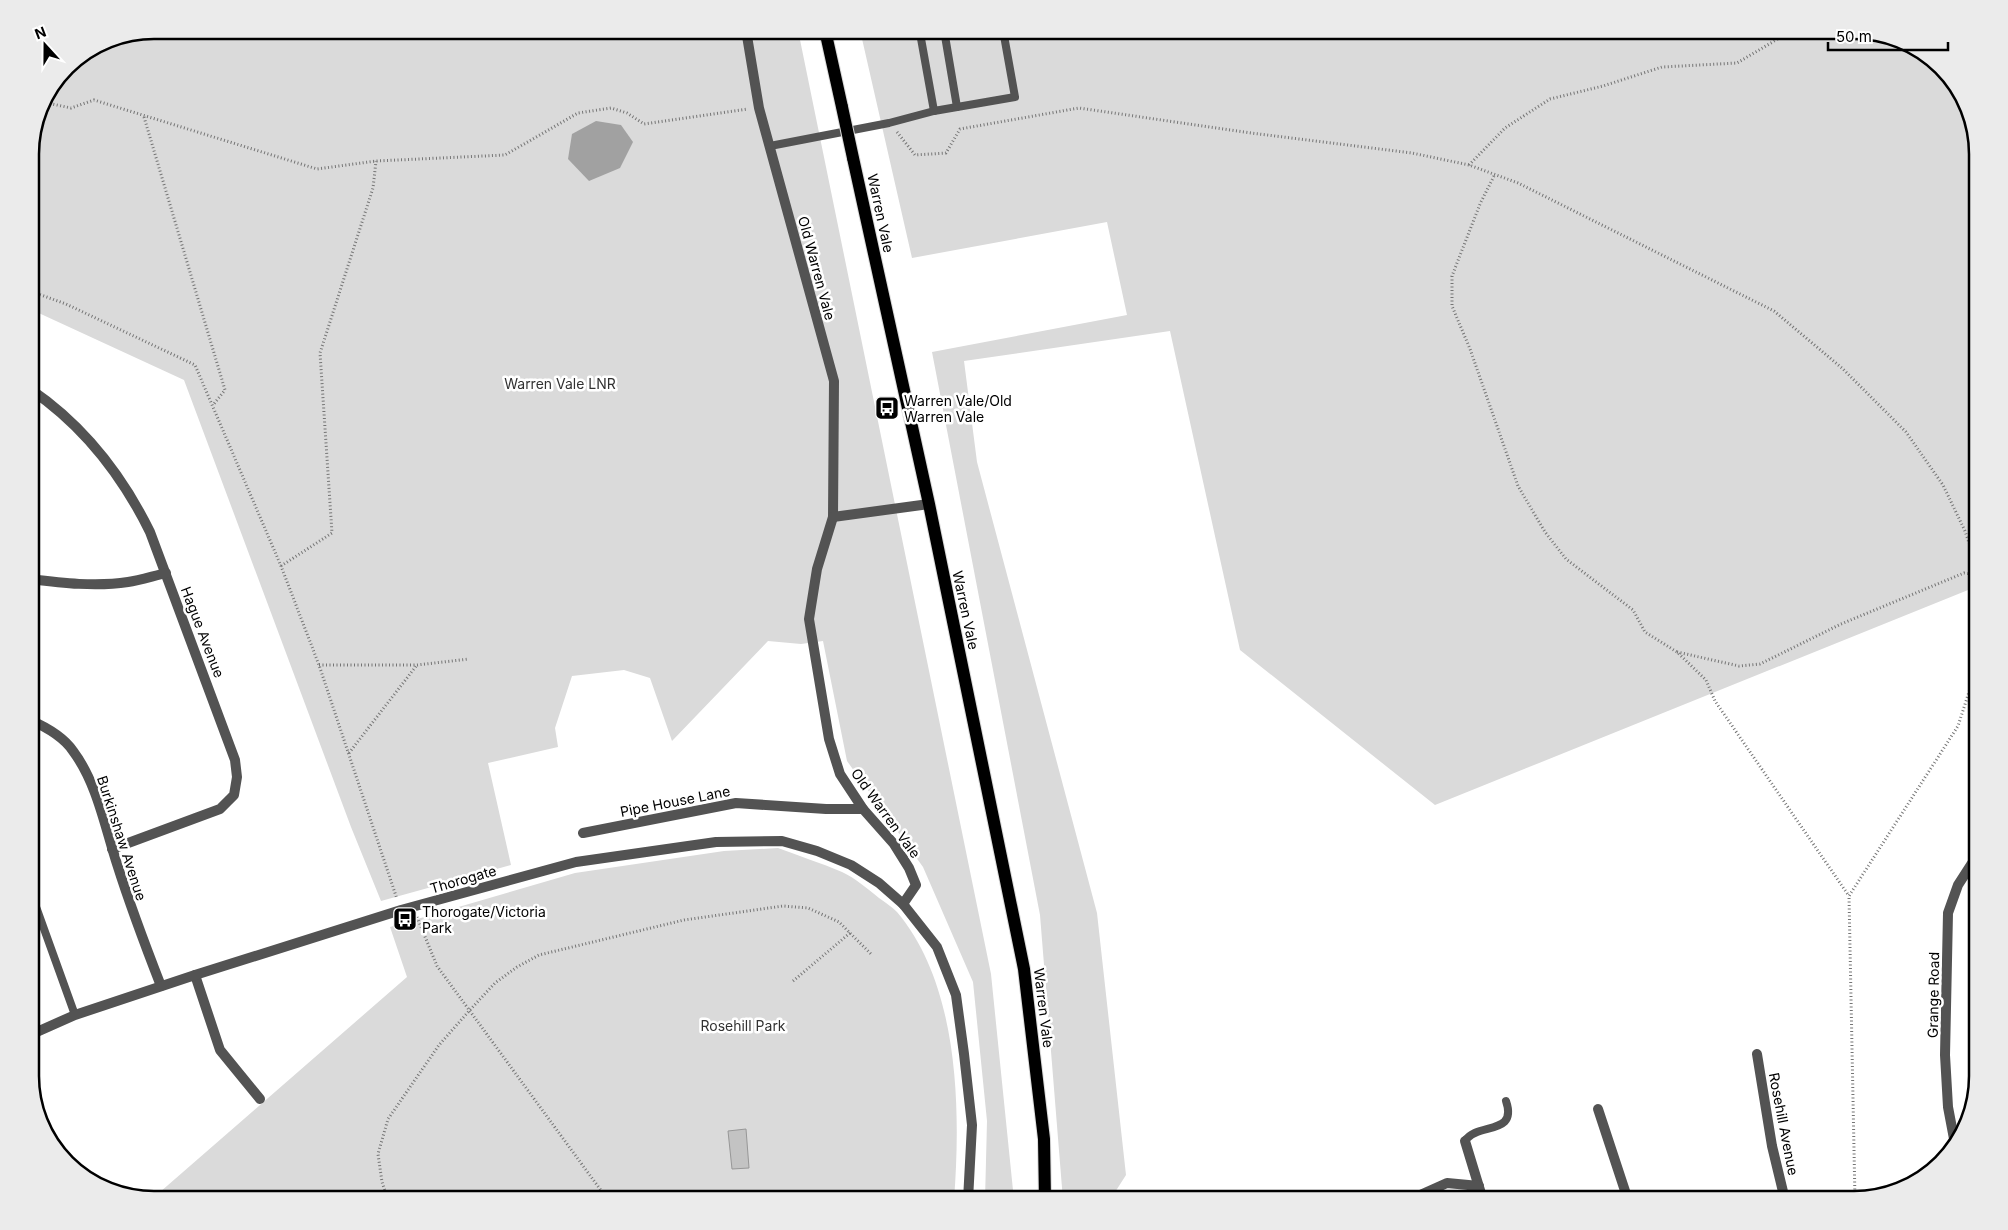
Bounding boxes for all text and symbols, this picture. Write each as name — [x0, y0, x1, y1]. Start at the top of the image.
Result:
north arrow — [20, 20, 70, 70]
scale bar — [1828, 20, 1948, 52]
text: N — [32, 23, 48, 42]
text: 50 m — [1836, 27, 1872, 46]
street label: Warren Vale — [864, 172, 898, 254]
street label: Old Warren Vale — [795, 214, 839, 322]
park label: Warren Vale LNR — [504, 375, 616, 392]
place label: Warren Vale/Old Warren Vale — [904, 392, 1012, 425]
bus stop icon: Warren Vale/Old Warren Vale — [874, 395, 900, 421]
street label: Warren Vale — [949, 569, 983, 651]
street label: Hague Avenue — [178, 584, 228, 680]
street label: Old Warren Vale — [848, 765, 924, 861]
street label: Burkinshaw Avenue — [94, 773, 150, 903]
street label: Pipe House Lane — [619, 782, 731, 820]
street label: Thorogate — [428, 861, 498, 897]
place label: Thorogate/Victoria Park — [422, 903, 546, 936]
bus stop icon: Thorogate/Victoria Park — [392, 906, 418, 932]
street label: Grange Road — [1924, 952, 1942, 1038]
street label: Warren Vale — [1031, 967, 1057, 1049]
park label: Rosehill Park — [700, 1017, 786, 1034]
street label: Rosehill Avenue — [1766, 1071, 1802, 1177]

